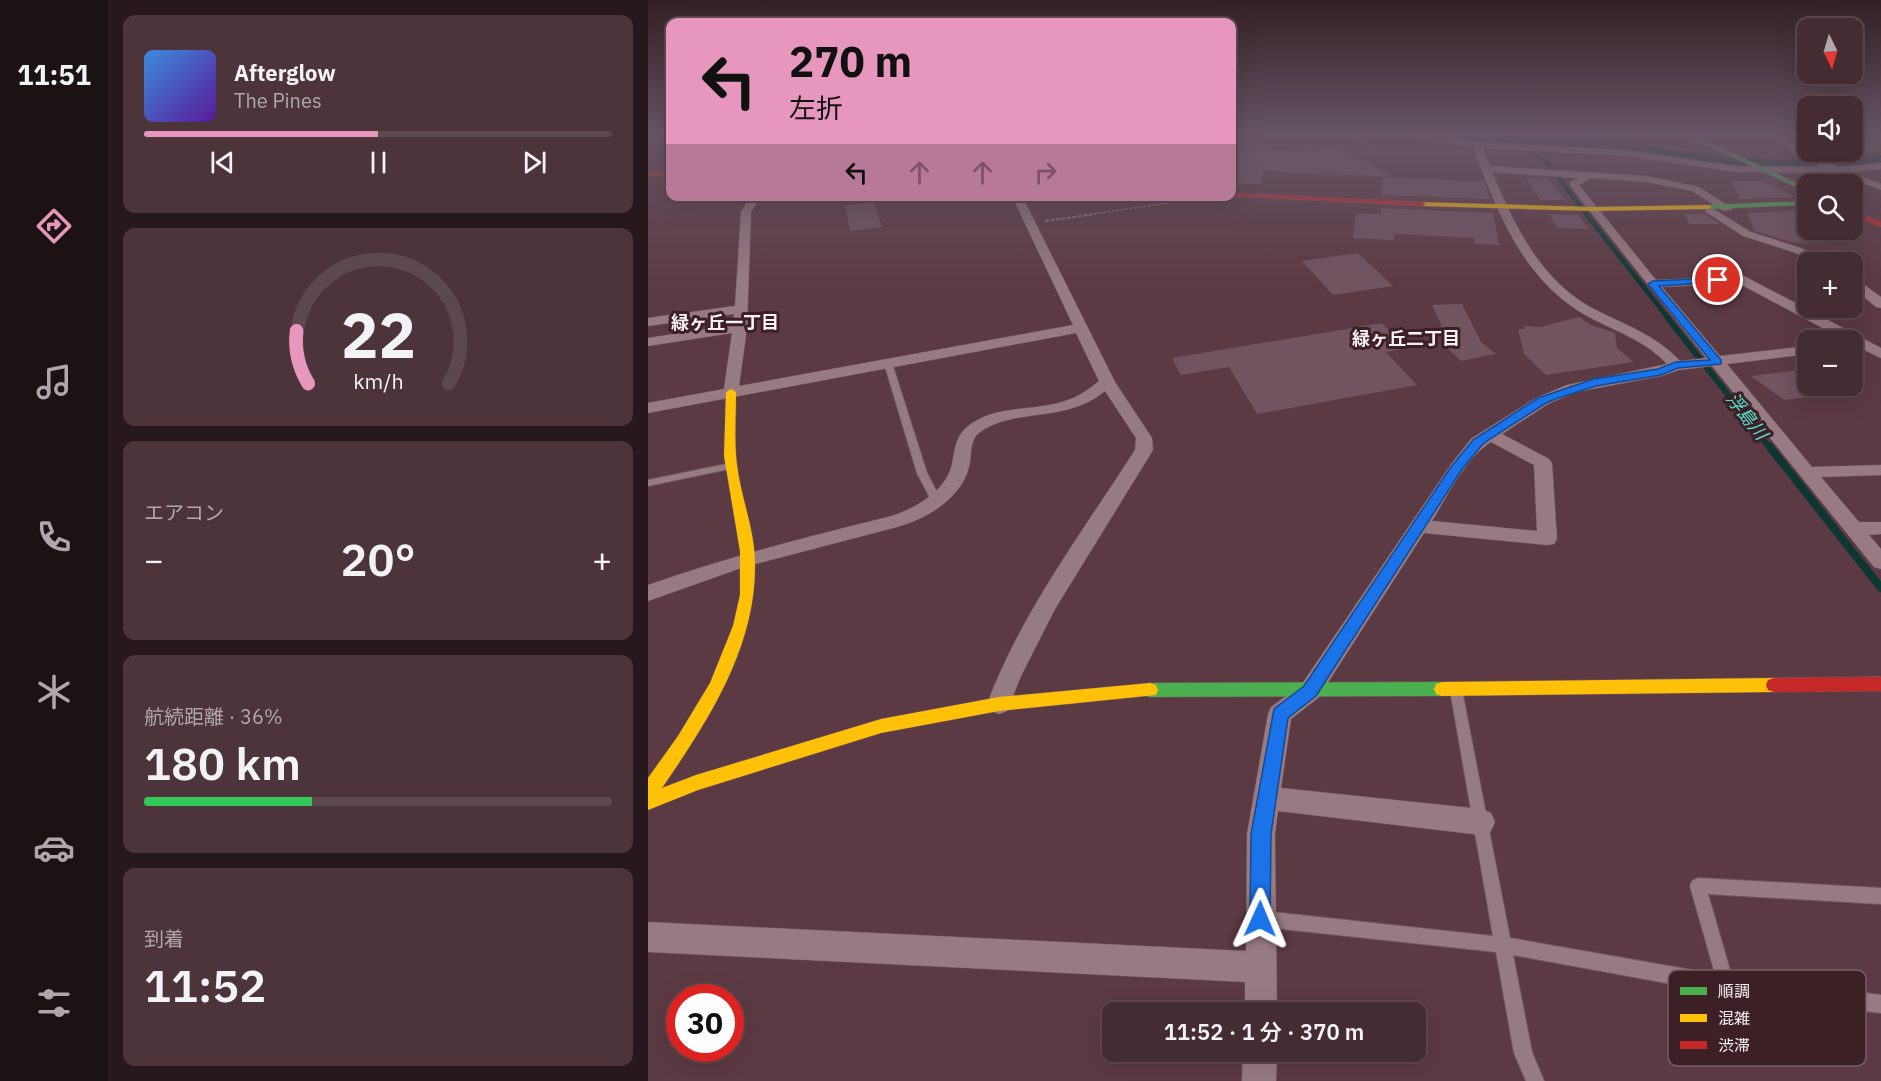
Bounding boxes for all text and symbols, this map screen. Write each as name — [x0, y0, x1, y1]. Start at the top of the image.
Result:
north arrow — [1797, 18, 1863, 84]
map controls — [1797, 18, 1863, 396]
text: 270 m — [789, 34, 912, 89]
icon: left — [690, 42, 768, 120]
text: 11:51 — [17, 57, 91, 92]
text: Afterglow — [234, 58, 336, 87]
text: The Pines — [234, 87, 322, 114]
text: 左折 — [789, 90, 843, 125]
button: sound — [1797, 96, 1863, 162]
icon: previous — [206, 146, 239, 179]
icon: pause — [362, 146, 395, 179]
icon: next — [518, 146, 551, 179]
icon: left — [840, 156, 873, 189]
icon: ahead — [903, 156, 936, 189]
icon: ahead — [966, 156, 999, 189]
icon: right — [1029, 156, 1062, 189]
button: search — [1797, 174, 1863, 240]
icon: directions — [33, 205, 75, 247]
button: + — [1797, 252, 1863, 318]
pin — [1692, 254, 1743, 305]
icon: arrive — [1701, 263, 1734, 296]
text: 22 — [341, 294, 415, 375]
district label: 緑ヶ丘一丁目 — [671, 311, 779, 334]
district label: 緑ヶ丘二丁目 — [1352, 327, 1460, 350]
button: − — [1797, 330, 1863, 396]
icon: music — [33, 361, 75, 403]
text: km/h — [353, 368, 403, 396]
water label: 浮島川 — [1721, 388, 1774, 446]
text: エアコン — [144, 499, 224, 526]
icon: phone — [33, 516, 75, 558]
text: 20° — [340, 530, 416, 588]
text: − — [144, 538, 164, 581]
text: + — [592, 538, 612, 581]
icon: climate — [33, 671, 75, 713]
text: 航続距離 · 36% — [144, 703, 283, 730]
text: 180 km — [144, 734, 301, 792]
icon: car — [33, 827, 75, 869]
position arrow — [1228, 887, 1292, 951]
text: 到着 — [144, 925, 184, 952]
text: 11:52 — [144, 956, 266, 1014]
legend — [1668, 970, 1866, 1066]
text: 順調 — [1718, 981, 1750, 1001]
icon: filters — [33, 982, 75, 1024]
speed limit sign: 30 — [666, 984, 744, 1062]
text: 混雑 — [1718, 1008, 1750, 1028]
text: 11:52 · 1 分 · 370 m — [1164, 1017, 1364, 1046]
text: 渋滞 — [1718, 1035, 1750, 1055]

